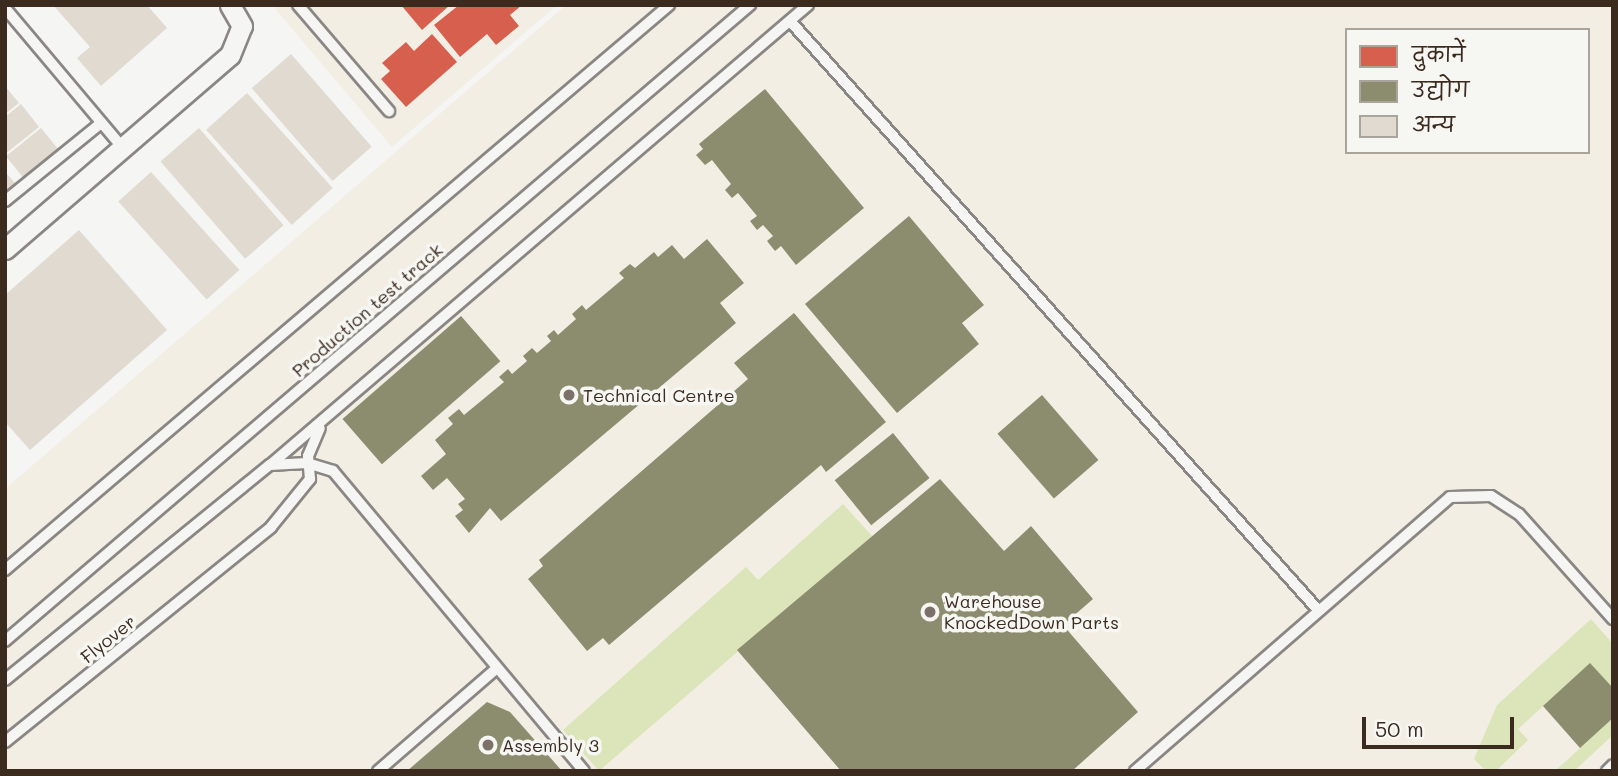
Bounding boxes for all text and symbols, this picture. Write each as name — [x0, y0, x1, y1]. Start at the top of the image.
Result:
legend — [1345, 28, 1590, 154]
text: दुकानें — [1412, 40, 1465, 67]
text: उद्योग — [1412, 75, 1469, 102]
text: अन्य — [1412, 110, 1455, 137]
street label: Production test track — [287, 239, 447, 381]
place label: Technical Centre — [583, 384, 735, 406]
marker: Technical Centre — [561, 387, 577, 403]
place label: Warehouse KnockedDown Parts — [944, 591, 1119, 634]
marker: Warehouse KnockedDown Parts — [922, 604, 938, 620]
street label: Flyover — [76, 610, 140, 668]
scale bar — [1366, 702, 1518, 746]
text: 50 m — [1375, 715, 1424, 742]
place label: Assembly 3 — [502, 734, 599, 756]
marker: Assembly 3 — [480, 737, 496, 753]

